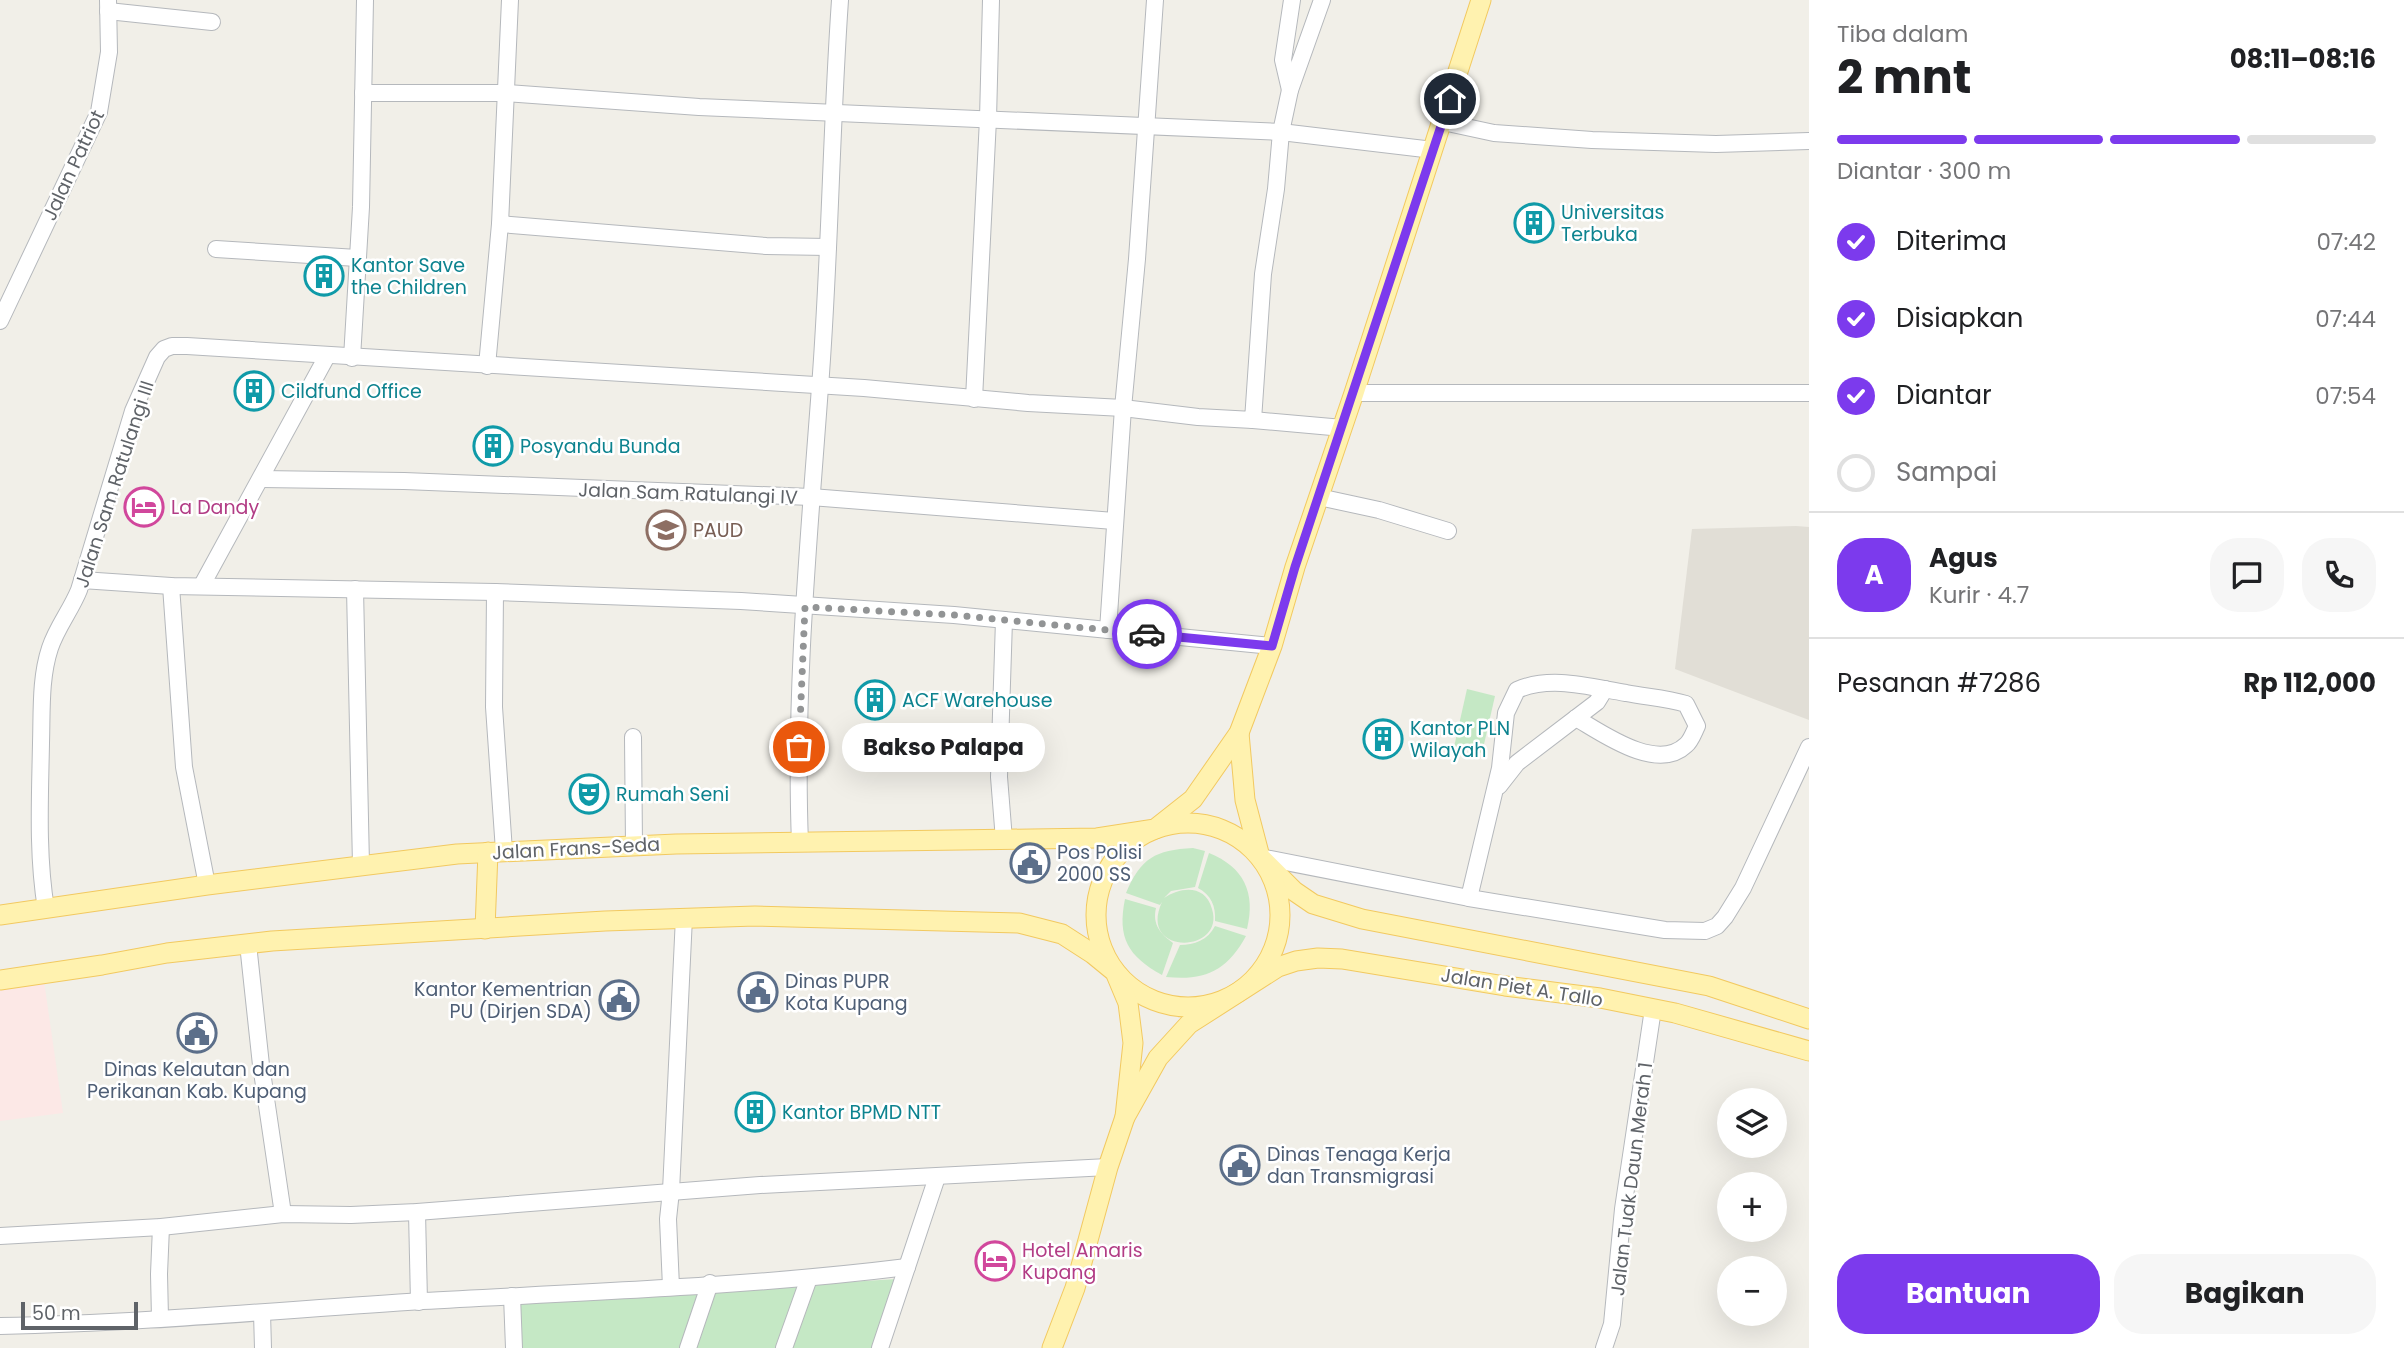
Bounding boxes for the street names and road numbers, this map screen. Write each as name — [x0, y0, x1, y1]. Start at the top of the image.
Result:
street label: Jalan Patriot — [36, 105, 111, 225]
street label: Jalan Sam Ratulangi III — [68, 377, 161, 591]
street label: Jalan Sam Ratulangi IV — [578, 476, 798, 511]
street label: Jalan Frans-Seda — [491, 831, 661, 866]
street label: Jalan Piet A. Tallo — [1439, 961, 1605, 1014]
street label: Jalan Tuak Daun Merah 1 — [1604, 1061, 1659, 1297]

